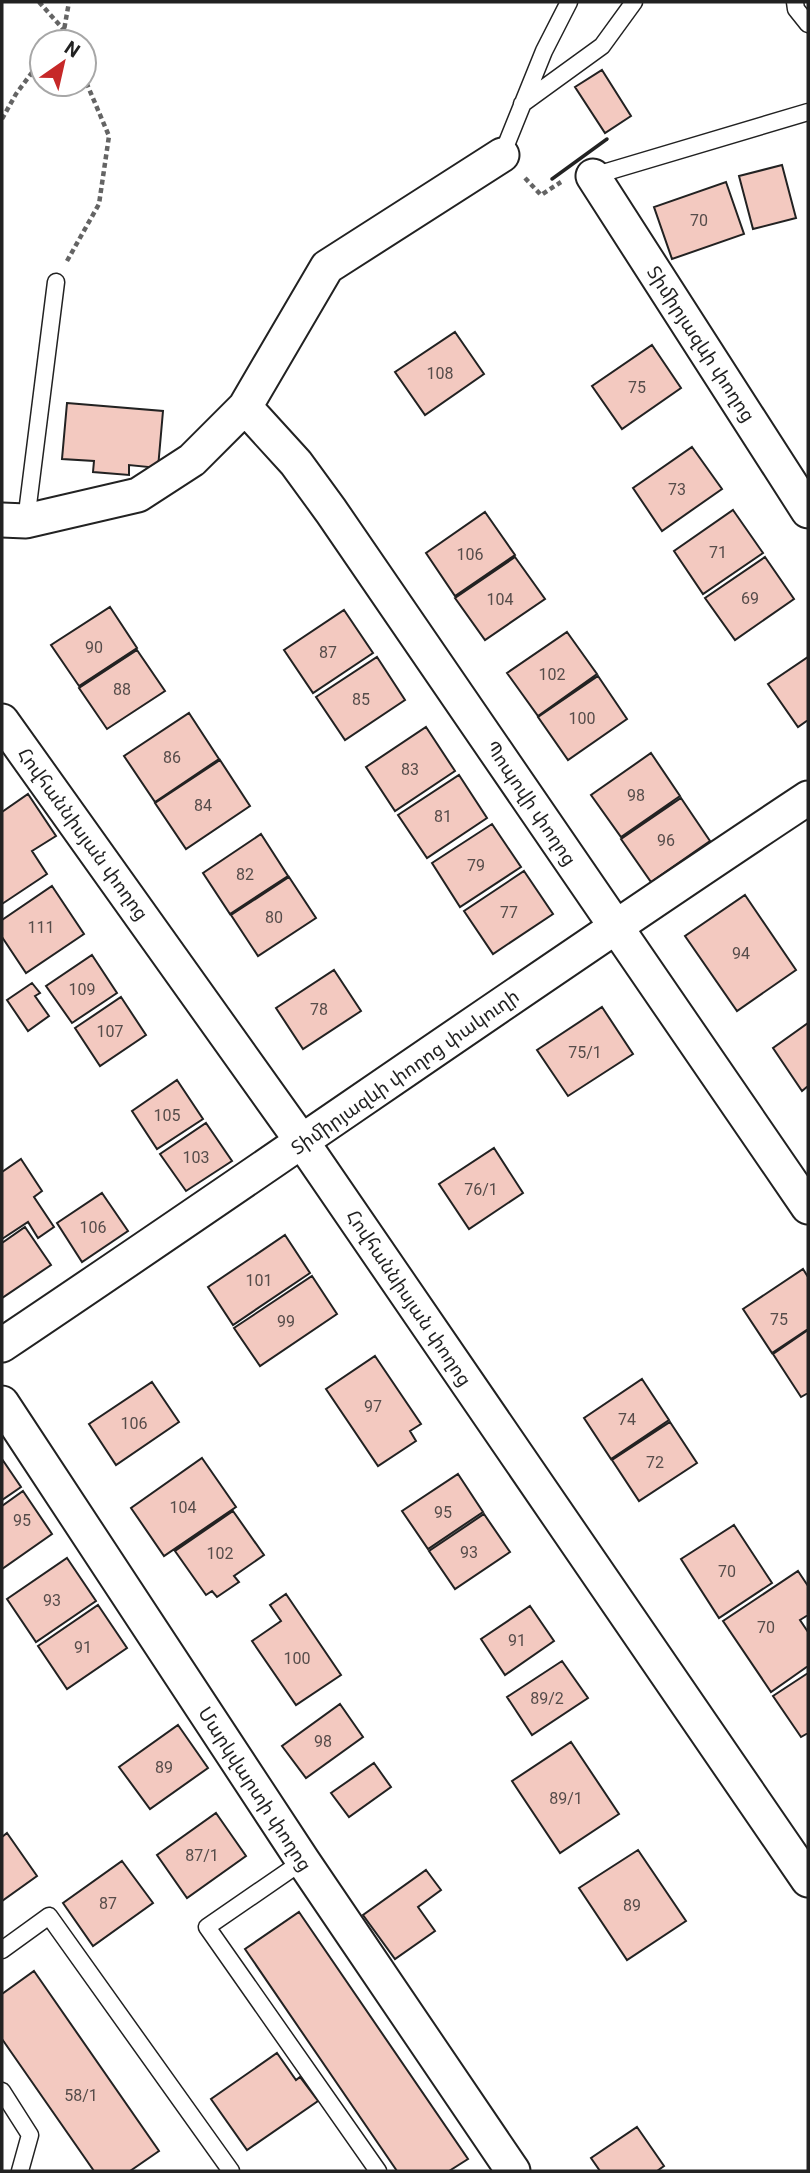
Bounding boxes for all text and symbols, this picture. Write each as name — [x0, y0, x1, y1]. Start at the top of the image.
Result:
north arrow — [28, 28, 98, 98]
text: N — [60, 36, 84, 63]
house number: 70 — [690, 211, 708, 230]
street label: Տիմիրյազևի փողոց — [642, 262, 760, 426]
house number: 108 — [427, 364, 453, 383]
house number: 75 — [628, 378, 646, 397]
house number: 73 — [668, 480, 686, 499]
house number: 71 — [709, 543, 727, 562]
house number: 106 — [457, 545, 483, 564]
house number: 69 — [741, 589, 759, 608]
house number: 104 — [487, 590, 513, 609]
house number: 90 — [85, 638, 103, 657]
house number: 87 — [319, 643, 337, 662]
house number: 102 — [539, 665, 565, 684]
house number: 88 — [113, 680, 131, 699]
house number: 85 — [352, 690, 370, 709]
house number: 100 — [569, 709, 595, 728]
street label: Պոպովի փողոց — [481, 736, 581, 870]
street label: Հովհաննիսյան փողոց — [13, 743, 153, 925]
house number: 86 — [163, 748, 181, 767]
house number: 83 — [401, 760, 419, 779]
house number: 98 — [627, 786, 645, 805]
house number: 84 — [194, 796, 212, 815]
house number: 81 — [434, 807, 452, 826]
house number: 96 — [657, 831, 675, 850]
house number: 79 — [467, 856, 485, 875]
house number: 82 — [236, 865, 254, 884]
house number: 77 — [500, 903, 518, 922]
house number: 80 — [265, 908, 283, 927]
house number: 111 — [28, 918, 54, 937]
house number: 94 — [732, 944, 750, 963]
house number: 109 — [69, 980, 95, 999]
street label: Տիմիրյազևի փողոց փակուղի — [287, 984, 523, 1160]
house number: 78 — [310, 1000, 328, 1019]
house number: 107 — [97, 1022, 123, 1041]
house number: 75/1 — [568, 1043, 602, 1062]
house number: 105 — [154, 1106, 180, 1125]
house number: 103 — [183, 1148, 209, 1167]
house number: 76/1 — [464, 1180, 498, 1199]
street label: Հովհաննիսյան փողոց — [341, 1205, 477, 1391]
house number: 106 — [80, 1218, 106, 1237]
house number: 101 — [246, 1271, 272, 1290]
house number: 75 — [770, 1310, 788, 1329]
house number: 99 — [277, 1312, 295, 1331]
house number: 97 — [364, 1397, 382, 1416]
house number: 74 — [618, 1410, 636, 1429]
house number: 106 — [121, 1414, 147, 1433]
house number: 72 — [646, 1453, 664, 1472]
house number: 104 — [170, 1498, 196, 1517]
house number: 95 — [434, 1503, 452, 1522]
house number: 95 — [13, 1511, 31, 1530]
house number: 93 — [460, 1543, 478, 1562]
house number: 102 — [207, 1544, 233, 1563]
house number: 70 — [718, 1562, 736, 1581]
house number: 93 — [43, 1591, 61, 1610]
house number: 70 — [757, 1618, 775, 1637]
house number: 91 — [508, 1631, 526, 1650]
house number: 91 — [74, 1638, 92, 1657]
house number: 100 — [284, 1649, 310, 1668]
house number: 89/2 — [530, 1689, 564, 1708]
street label: Մարկվարտի փողոց — [193, 1702, 317, 1876]
house number: 98 — [314, 1732, 332, 1751]
house number: 89 — [155, 1758, 173, 1777]
house number: 89/1 — [549, 1789, 583, 1808]
house number: 87/1 — [185, 1846, 219, 1865]
house number: 87 — [99, 1894, 117, 1913]
house number: 89 — [623, 1896, 641, 1915]
house number: 58/1 — [64, 2086, 98, 2105]

